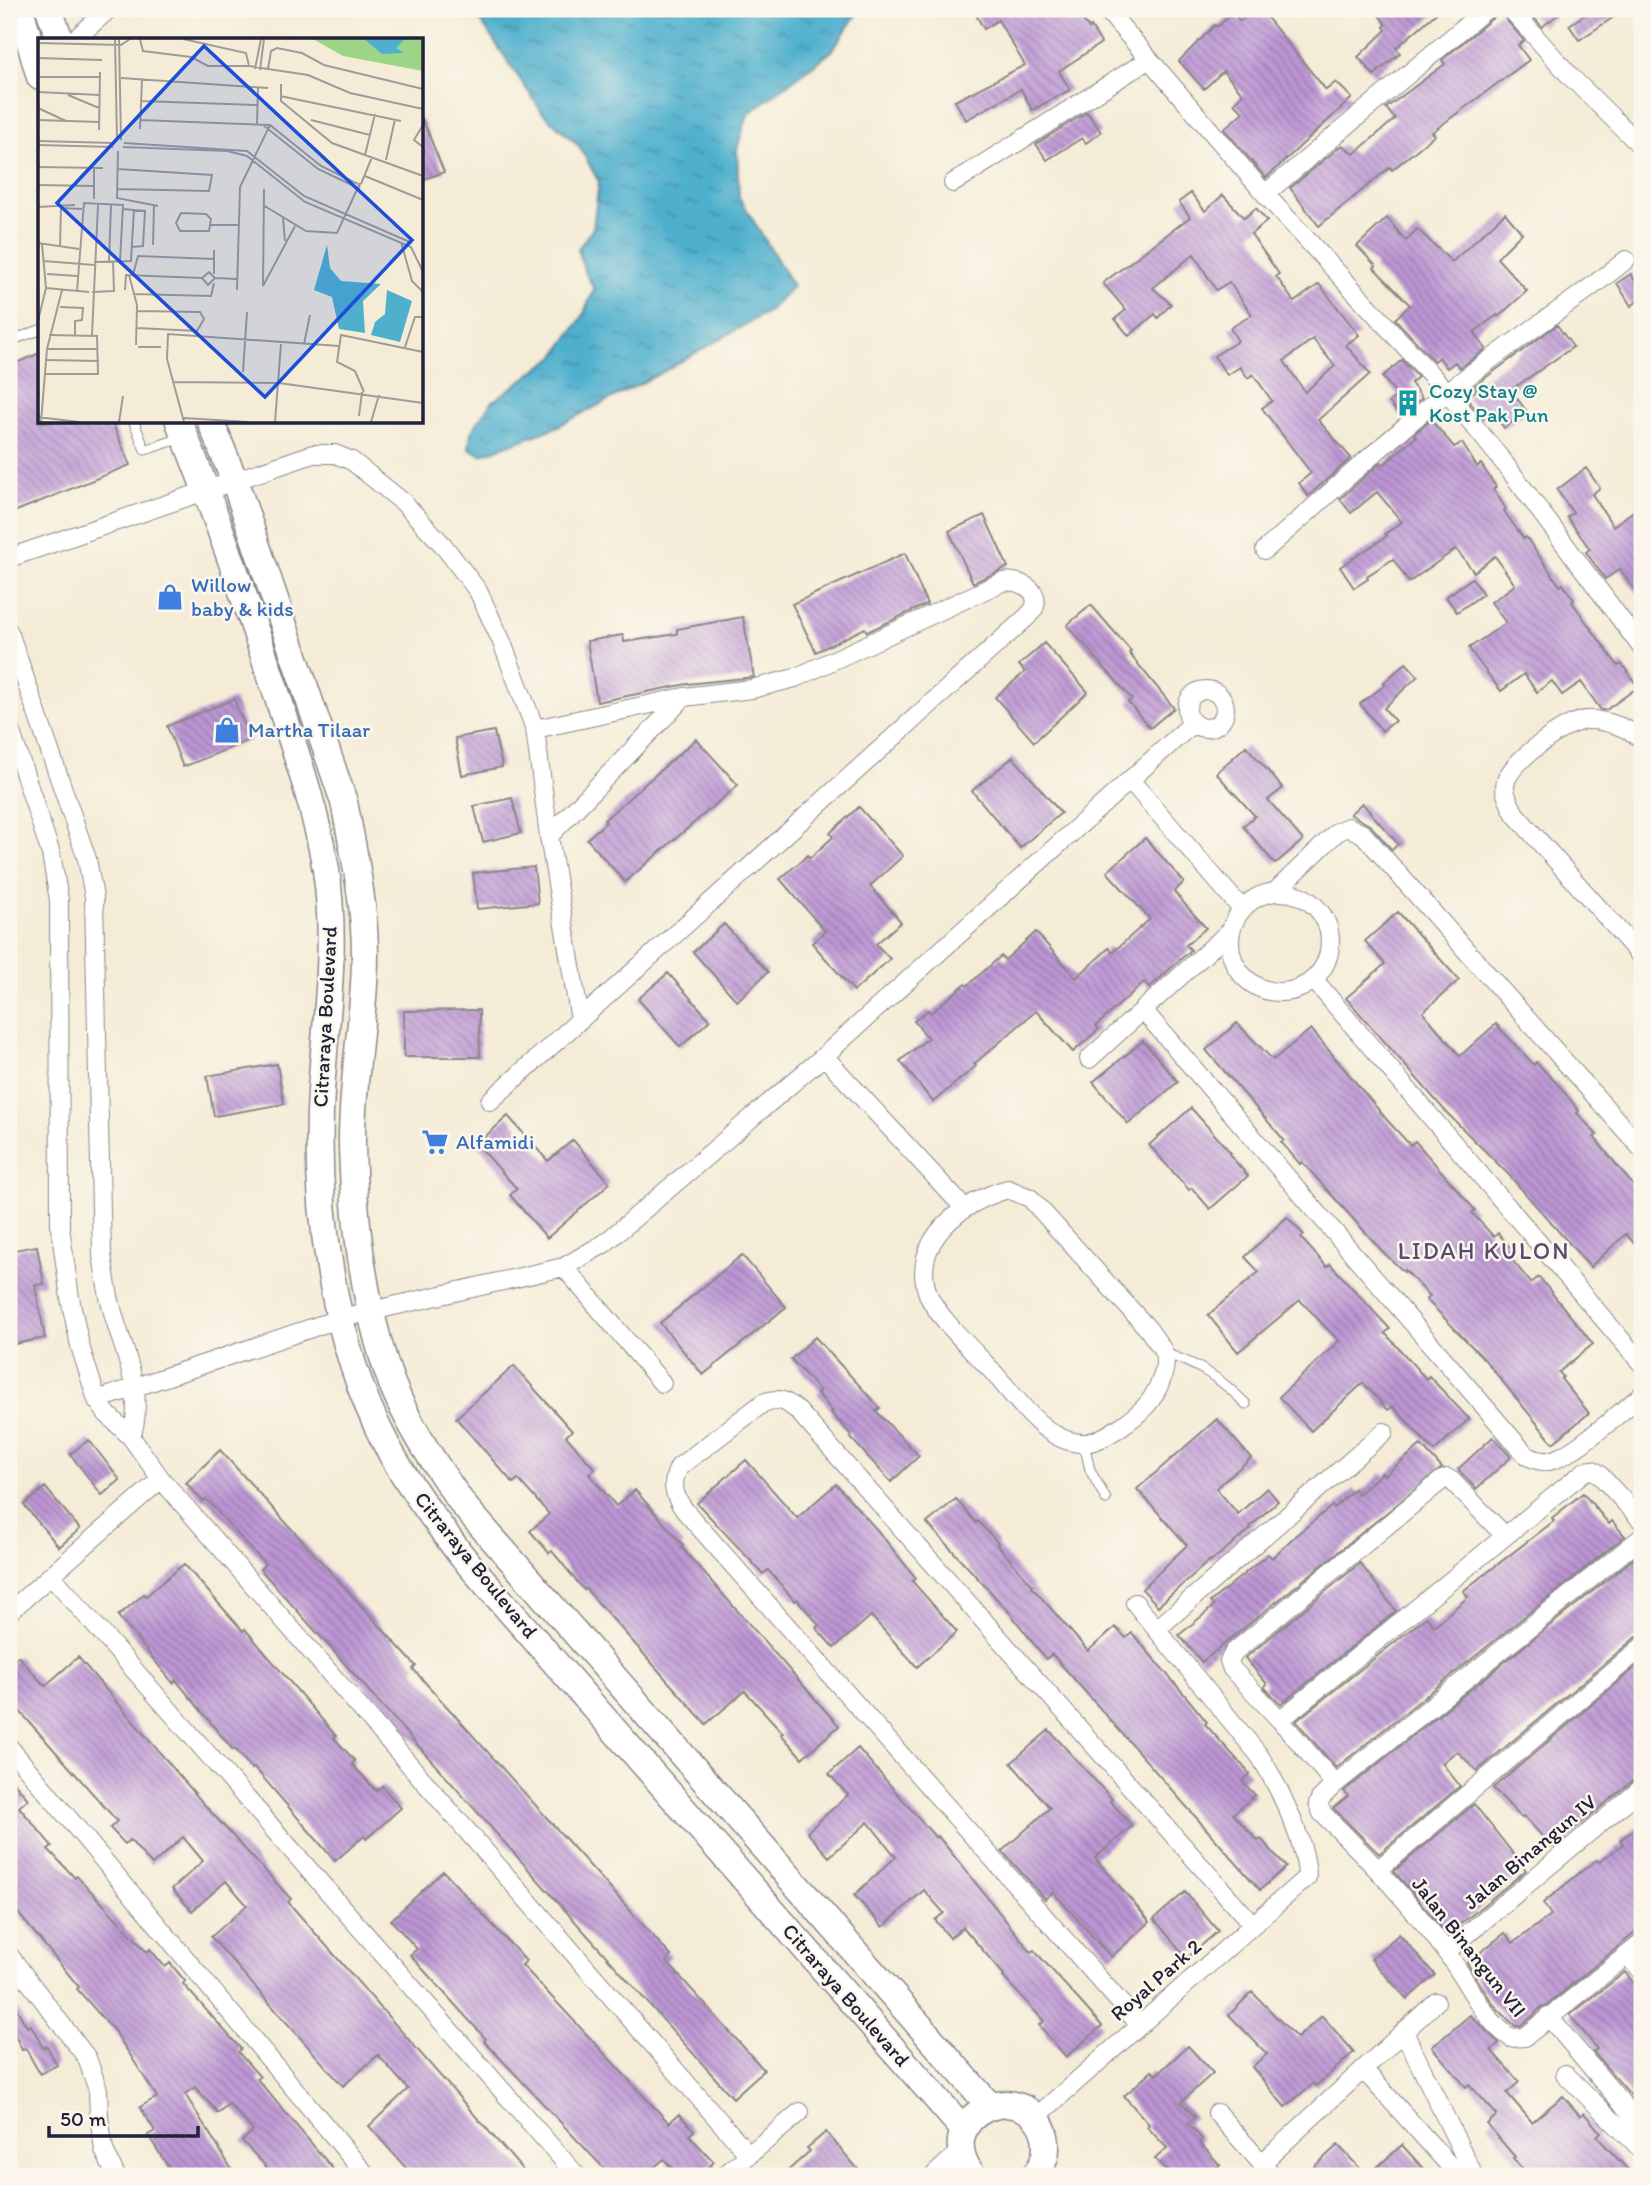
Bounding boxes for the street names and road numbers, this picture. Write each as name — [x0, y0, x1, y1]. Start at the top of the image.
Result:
street label: Citraraya Boulevard — [307, 926, 342, 1108]
street label: Citraraya Boulevard — [410, 1486, 543, 1643]
street label: Jalan Binangun IV — [1458, 1789, 1601, 1914]
street label: Jalan Binangun VII — [1407, 1872, 1532, 2022]
street label: Citraraya Boulevard — [778, 1918, 915, 2071]
street label: Royal Park 2 — [1105, 1933, 1206, 2026]

